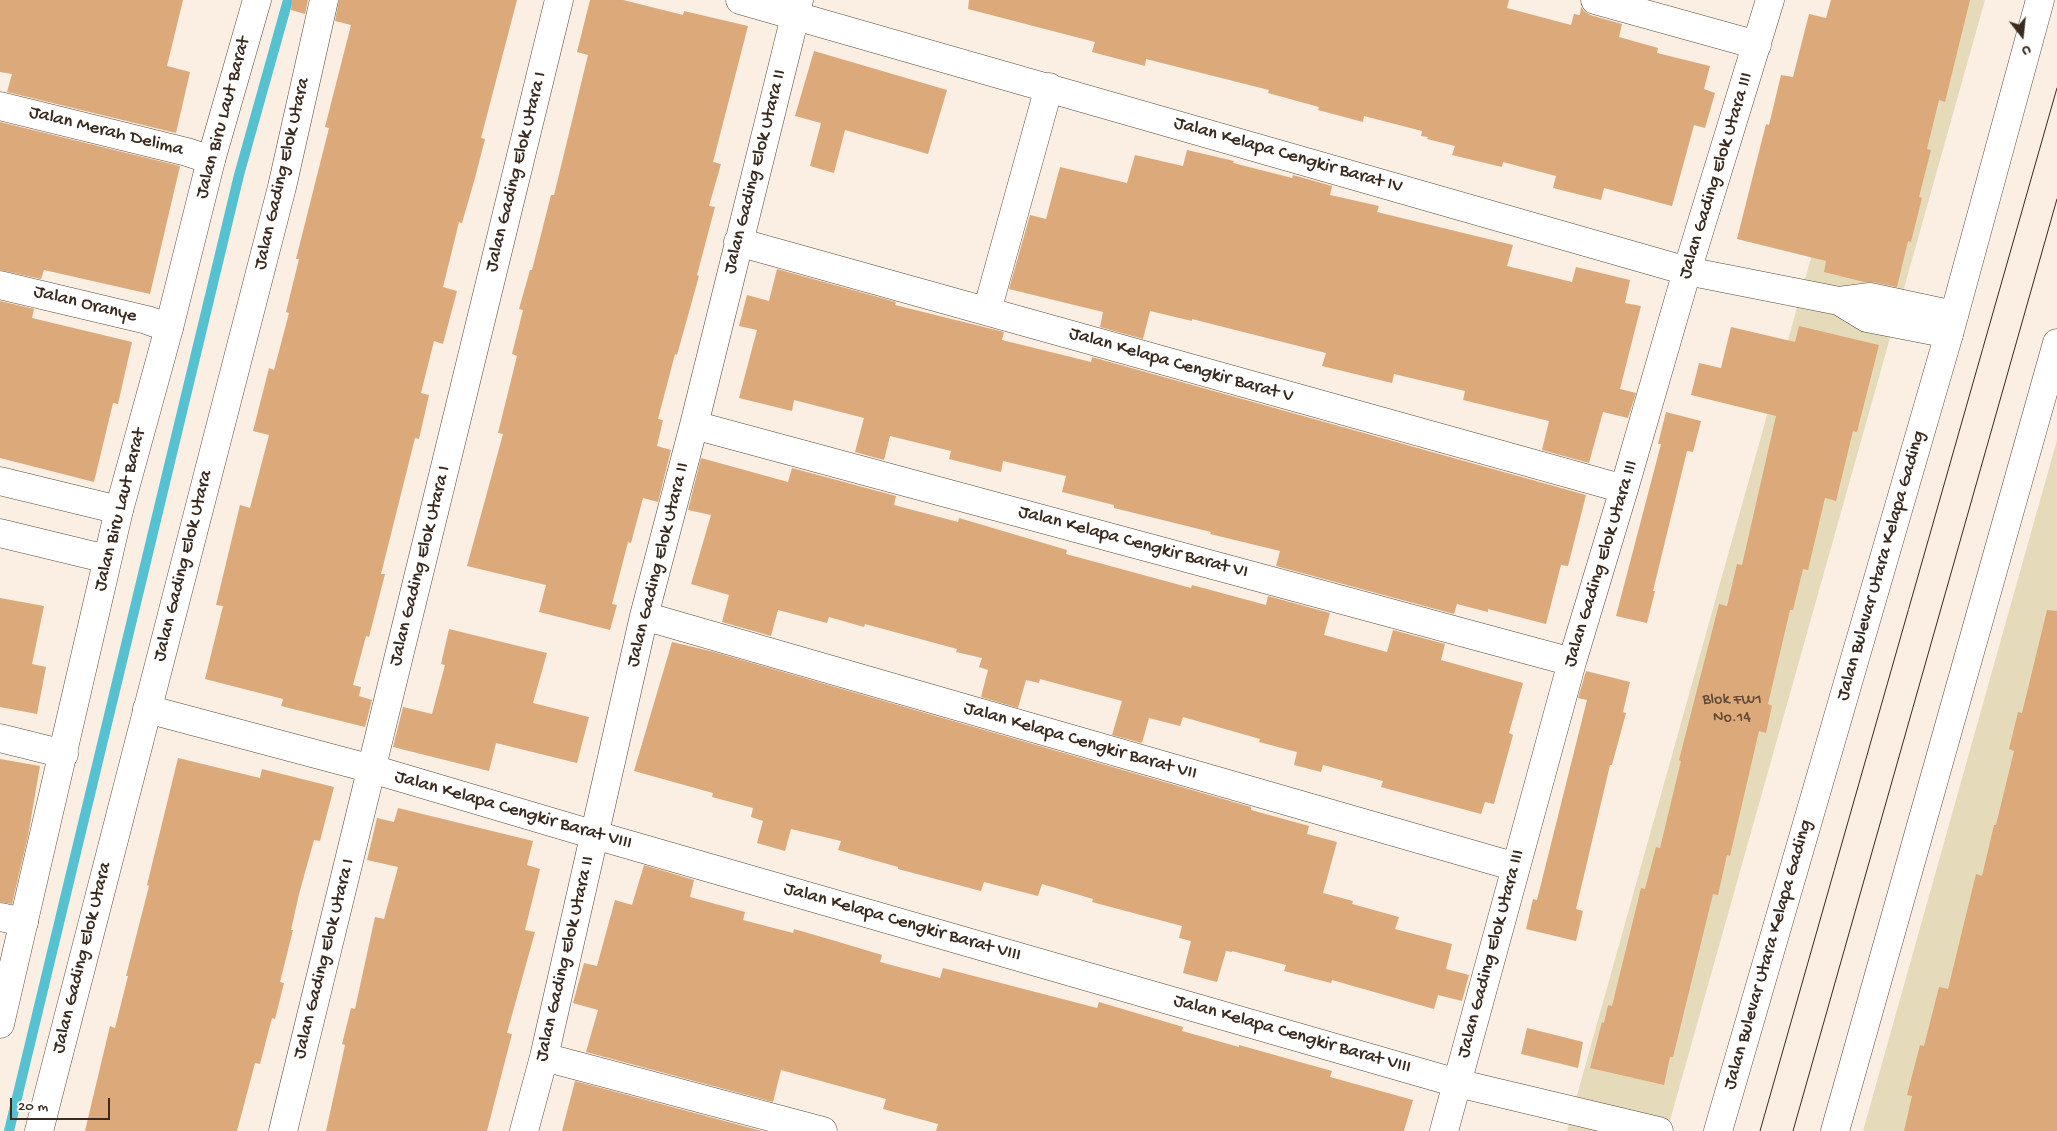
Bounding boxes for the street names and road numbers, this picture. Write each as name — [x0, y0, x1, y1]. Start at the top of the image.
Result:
street label: Jalan Biru Laut Barat — [191, 34, 257, 202]
street label: Jalan Gading Elok Utara II — [720, 67, 792, 277]
street label: Jalan Gading Elok Utara I — [481, 70, 553, 274]
street label: Jalan Gading Elok Utara III — [1675, 70, 1759, 282]
street label: Jalan Gading Elok Utara — [250, 76, 316, 272]
street label: Jalan Merah Delima — [26, 102, 186, 162]
street label: Jalan Kelapa Cengkir Barat IV — [1171, 112, 1405, 200]
street label: Jalan Oranye — [31, 281, 139, 329]
street label: Jalan Kelapa Cengkir Barat V — [1066, 323, 1296, 409]
street label: Jalan Biru Laut Barat — [90, 426, 152, 594]
street label: Jalan Bulevar Utara Kelapa Gading — [1832, 428, 1932, 704]
street label: Jalan Gading Elok Utara III — [1560, 458, 1644, 670]
street label: Jalan Gading Elok Utara II — [623, 460, 695, 670]
street label: Jalan Gading Elok Utara I — [385, 464, 457, 668]
street label: Jalan Gading Elok Utara — [149, 468, 219, 664]
street label: Jalan Kelapa Cengkir Barat VI — [1016, 501, 1250, 585]
street label: Jalan Kelapa Cengkir Barat VII — [961, 698, 1199, 786]
street label: Jalan Kelapa Cengkir Barat VIII — [392, 766, 634, 856]
street label: Jalan Bulevar Utara Kelapa Gading — [1719, 817, 1819, 1093]
street label: Jalan Gading Elok Utara III — [1453, 847, 1531, 1061]
street label: Jalan Gading Elok Utara II — [531, 854, 601, 1064]
street label: Jalan Gading Elok Utara I — [289, 857, 361, 1061]
street label: Jalan Gading Elok Utara — [48, 860, 118, 1056]
street label: Jalan Kelapa Cengkir Barat VIII — [781, 878, 1023, 968]
street label: Jalan Kelapa Cengkir Barat VIII — [1171, 990, 1413, 1080]

